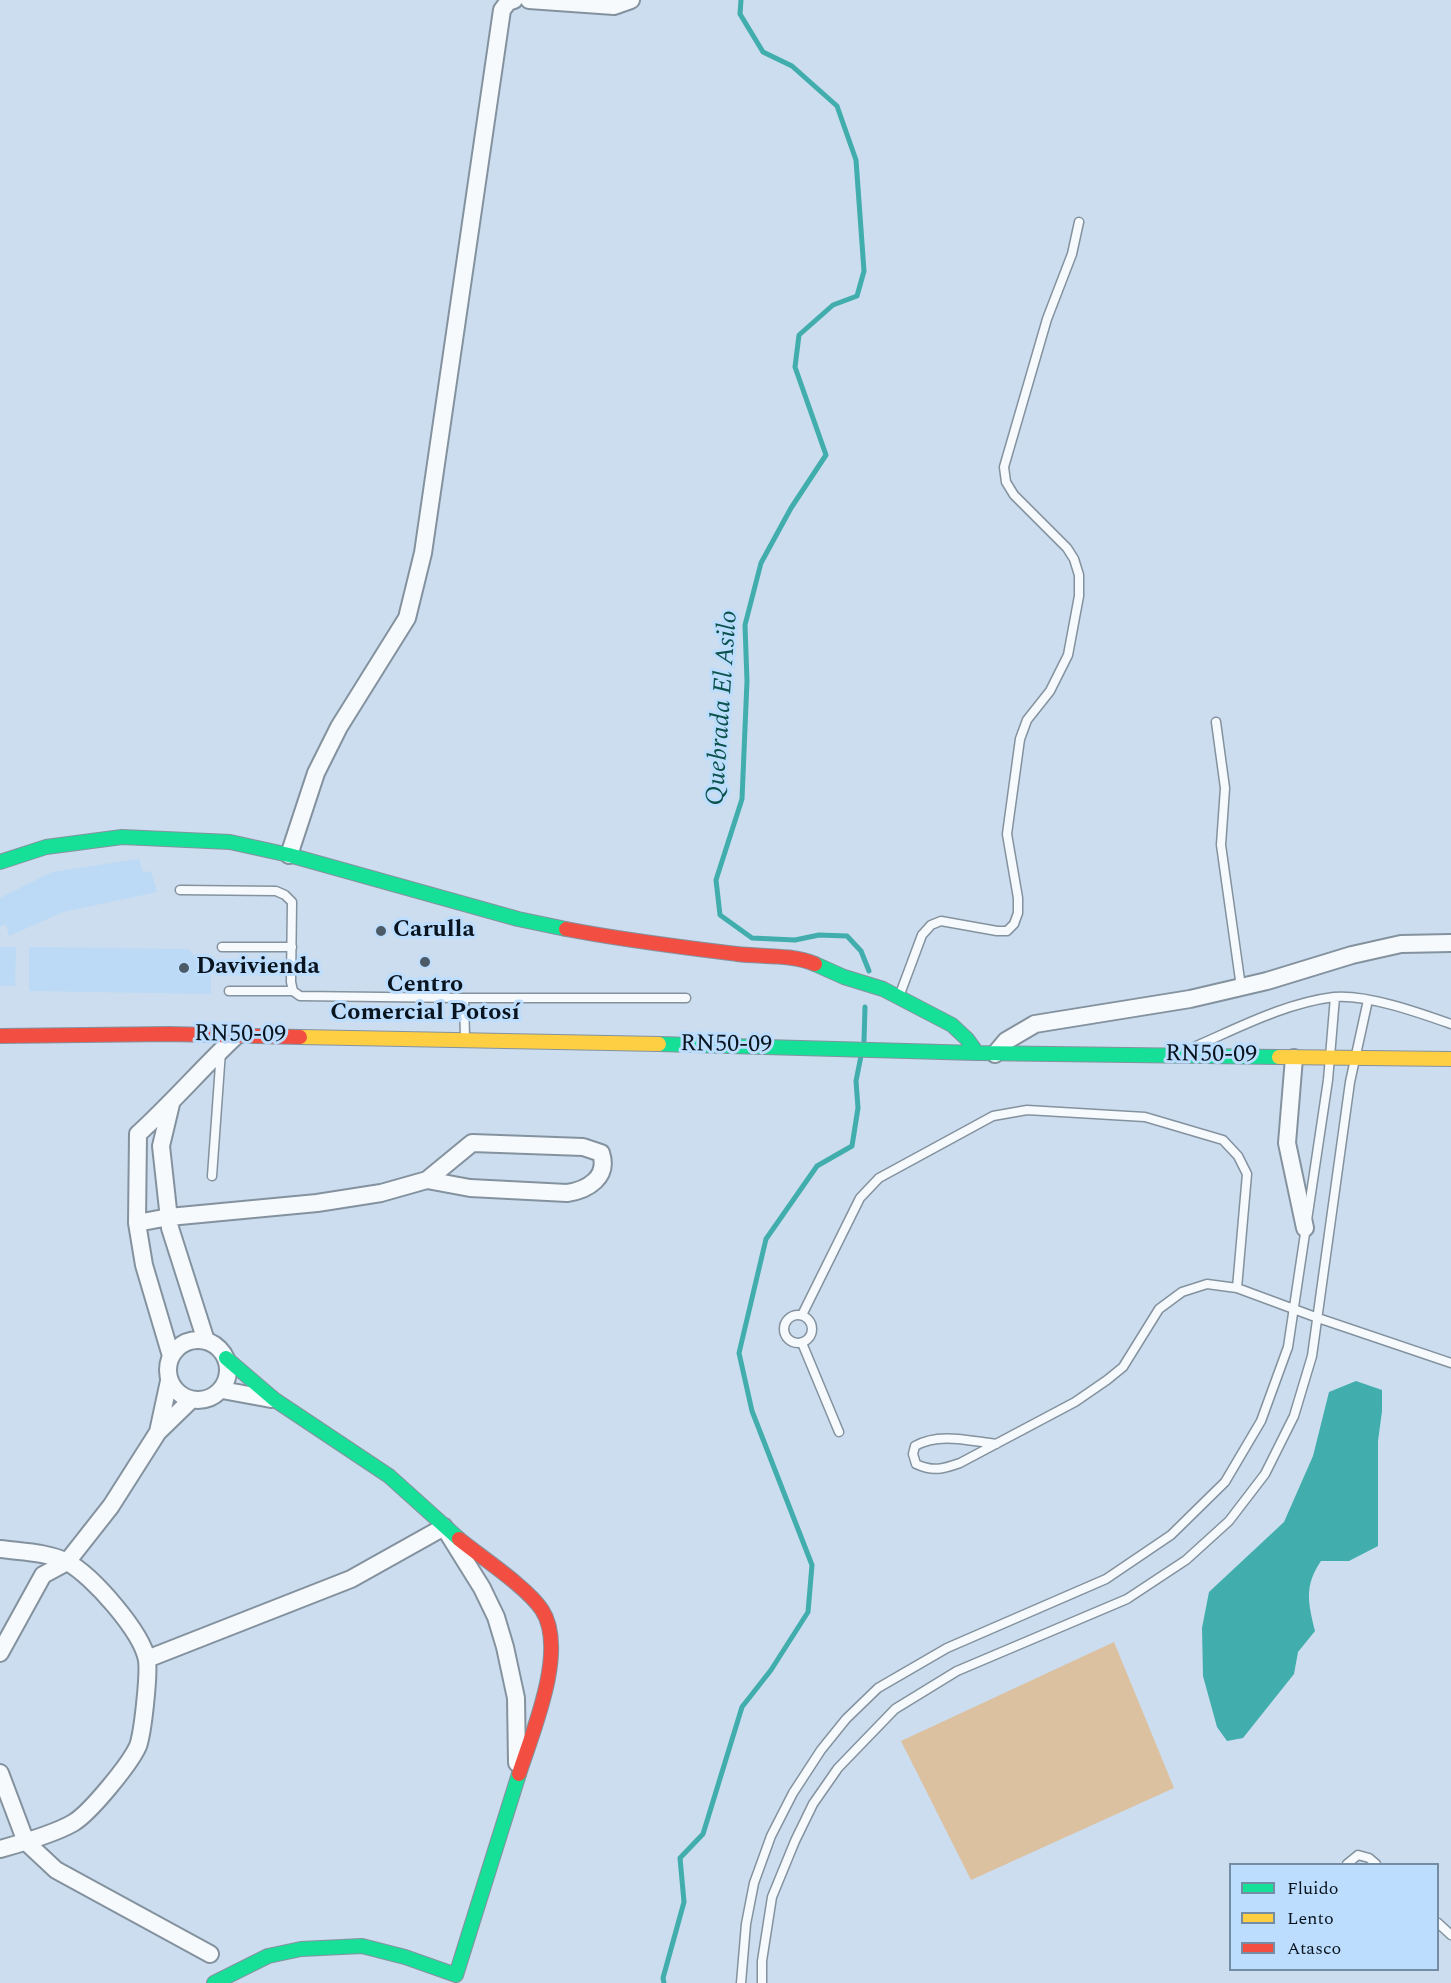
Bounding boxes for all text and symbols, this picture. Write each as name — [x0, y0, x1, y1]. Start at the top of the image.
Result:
water label: Quebrada El Asilo — [702, 609, 746, 807]
place label: Carulla — [393, 917, 475, 945]
marker: Carulla — [374, 924, 388, 938]
place label: Davivienda — [196, 954, 320, 982]
marker: Centro Comercial Potosí — [418, 955, 432, 969]
marker: Davivienda — [177, 961, 191, 975]
place label: Centro Comercial Potosí — [330, 972, 520, 1028]
street label: RN50-09 — [194, 1021, 286, 1051]
street label: RN50-09 — [680, 1031, 772, 1061]
street label: RN50-09 — [1165, 1041, 1257, 1071]
legend — [1229, 1863, 1439, 1971]
text: Fluido — [1287, 1875, 1339, 1902]
text: Lento — [1287, 1905, 1334, 1932]
text: Atasco — [1287, 1935, 1341, 1962]

